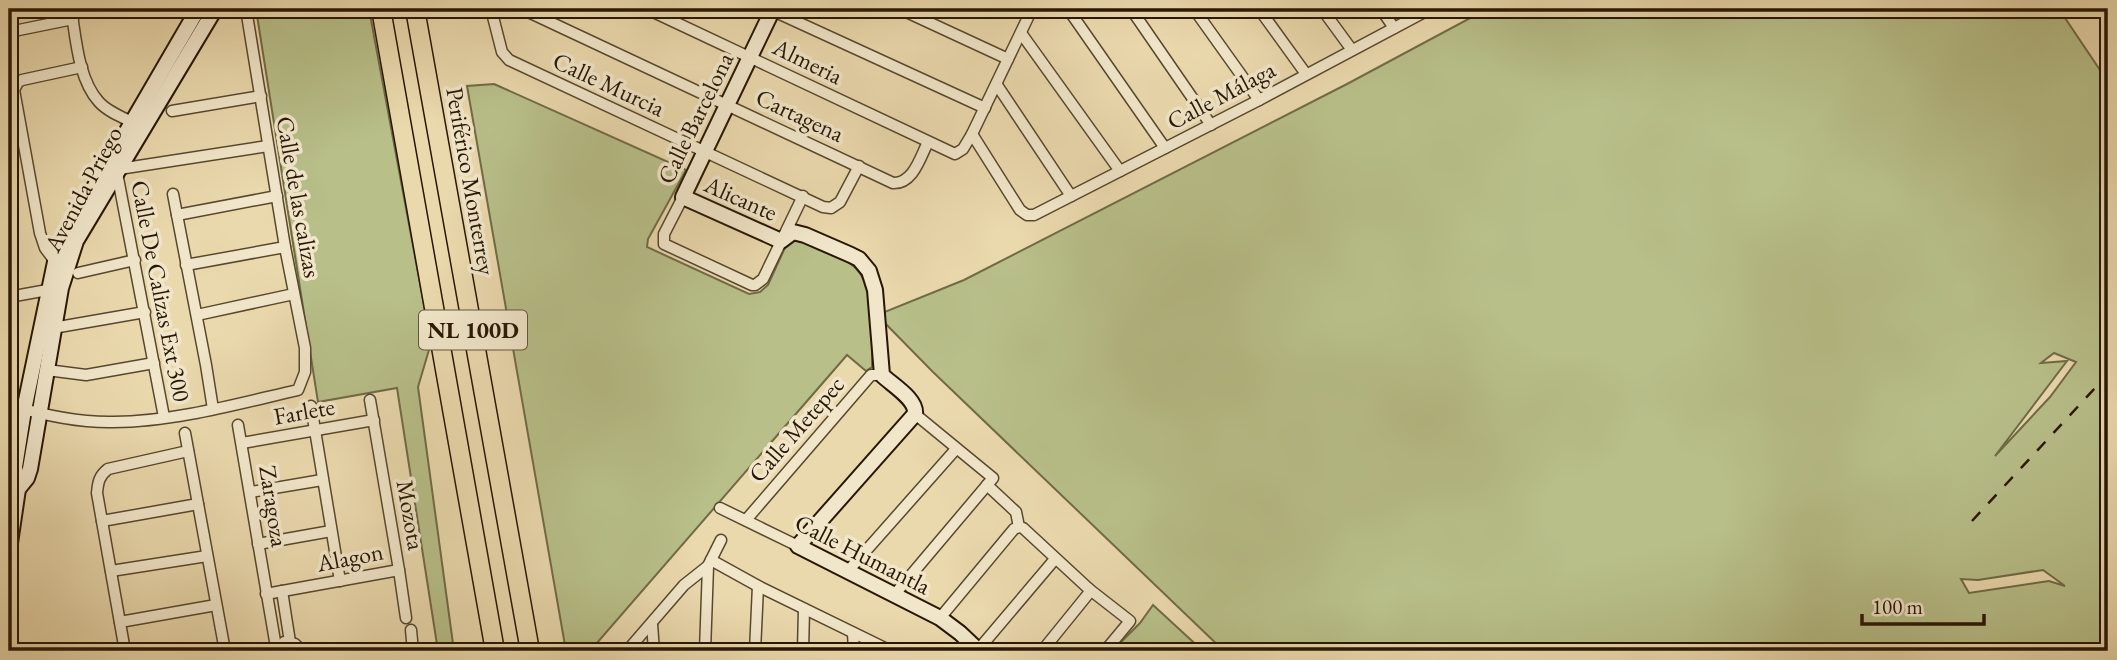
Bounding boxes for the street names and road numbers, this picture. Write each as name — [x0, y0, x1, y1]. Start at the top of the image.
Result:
street label: Almeria — [767, 30, 848, 91]
street label: Calle Murcia — [548, 45, 670, 124]
street label: Calle Barcelona — [650, 47, 740, 189]
street label: Calle Málaga — [1161, 53, 1281, 136]
street label: Cartagena — [751, 81, 849, 149]
street label: Periférico Monterrey — [439, 85, 503, 278]
street label: Calle de las calizas — [270, 114, 328, 280]
street label: Avenida Priego — [36, 121, 129, 258]
street label: Alicante — [699, 168, 782, 228]
street label: Calle De Calizas Ext 300 — [124, 178, 198, 404]
road number: NL 100D — [419, 310, 527, 350]
street label: Calle Metepec — [741, 369, 851, 489]
street label: Farlete — [271, 390, 337, 432]
street label: Zaragoza — [252, 463, 296, 549]
street label: Mozota — [390, 477, 432, 553]
street label: Calle Humantla — [790, 507, 936, 602]
street label: Alagon — [313, 535, 386, 579]

